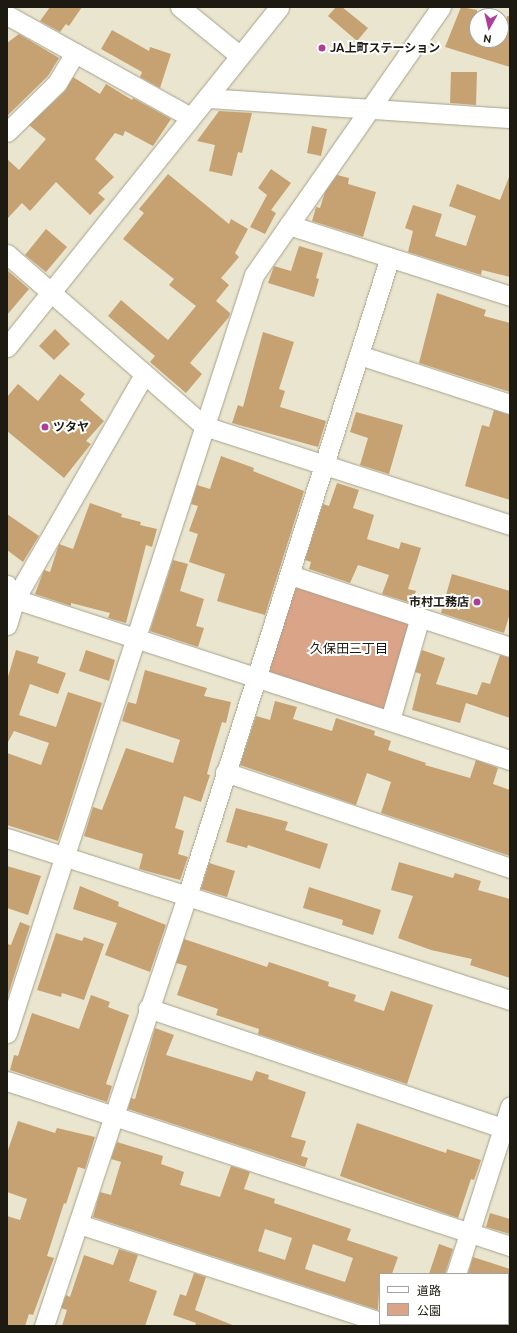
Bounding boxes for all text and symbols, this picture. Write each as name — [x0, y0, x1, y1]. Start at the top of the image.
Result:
north arrow — [469, 8, 509, 48]
text: N — [483, 32, 492, 45]
place label: JA上町ステーション — [330, 41, 440, 55]
marker: JA上町ステーション — [317, 43, 327, 53]
place label: ツタヤ — [53, 420, 89, 434]
marker: ツタヤ — [40, 422, 50, 432]
place label: 市村工務店 — [409, 595, 469, 609]
marker: 市村工務店 — [472, 597, 482, 607]
district label: 久保田三丁目 — [310, 640, 388, 656]
legend — [379, 1273, 509, 1325]
text: 道路 — [417, 1284, 441, 1297]
text: 公園 — [417, 1304, 441, 1317]

